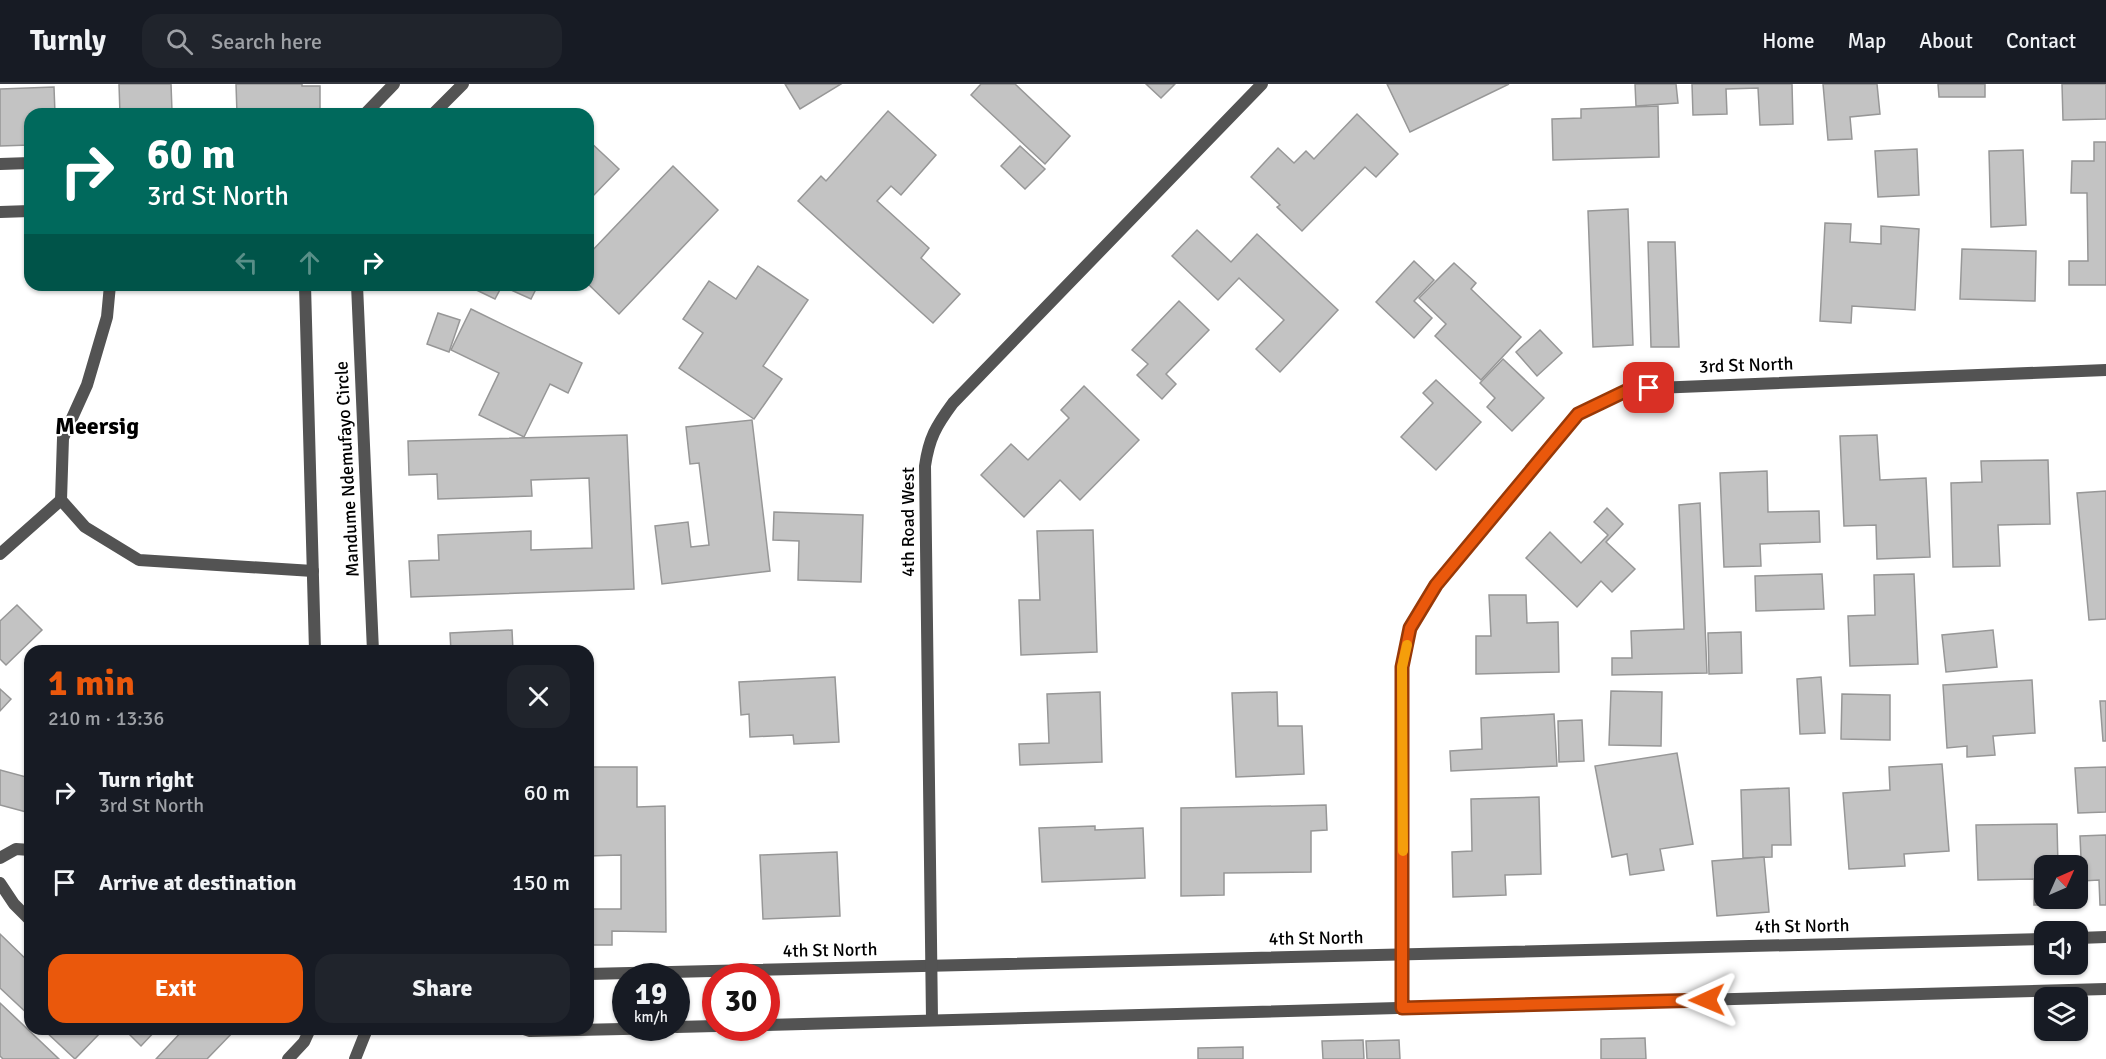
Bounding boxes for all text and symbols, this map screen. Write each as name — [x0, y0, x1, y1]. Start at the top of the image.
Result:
search box — [142, 14, 562, 68]
text: Turnly — [30, 24, 106, 58]
icon: search — [163, 25, 196, 58]
text: Search here — [211, 28, 322, 55]
text: Home — [1762, 28, 1815, 54]
text: Map — [1848, 28, 1886, 54]
text: About — [1919, 28, 1973, 54]
text: Contact — [2006, 28, 2076, 54]
text: 60 m — [147, 129, 236, 180]
icon: right — [48, 132, 126, 210]
text: 3rd St North — [147, 180, 289, 213]
icon: left — [230, 246, 263, 279]
icon: ahead — [293, 246, 326, 279]
icon: right — [356, 246, 389, 279]
street label: 3rd St North — [1698, 352, 1794, 378]
street label: Mandume Ndemufayo Circle — [330, 360, 364, 578]
pin — [1623, 362, 1674, 413]
icon: arrive — [1632, 371, 1665, 404]
district label: Meersig — [55, 411, 139, 441]
street label: 4th Road West — [897, 467, 919, 577]
text: 1 min — [48, 661, 135, 706]
button: close — [507, 665, 570, 728]
text: 210 m · 13:36 — [48, 706, 164, 731]
text: Turn right — [99, 766, 194, 793]
icon: right — [48, 776, 81, 809]
text: 60 m — [524, 779, 570, 806]
text: 3rd St North — [99, 793, 204, 818]
north arrow — [2034, 855, 2088, 909]
map controls — [2034, 855, 2088, 1041]
icon: arrive — [48, 866, 81, 899]
text: Arrive at destination — [99, 869, 296, 896]
text: 150 m — [512, 869, 570, 896]
street label: 4th St North — [1754, 914, 1850, 938]
button: sound — [2034, 921, 2088, 975]
street label: 4th St North — [1268, 926, 1364, 950]
street label: 4th St North — [782, 938, 878, 962]
button: Exit — [48, 954, 303, 1023]
button: Share — [315, 954, 570, 1023]
speed limit sign: 30 — [702, 963, 780, 1041]
position arrow — [1675, 968, 1739, 1032]
text: 19 — [635, 976, 667, 1013]
button: layers — [2034, 987, 2088, 1041]
text: km/h — [634, 1008, 668, 1026]

